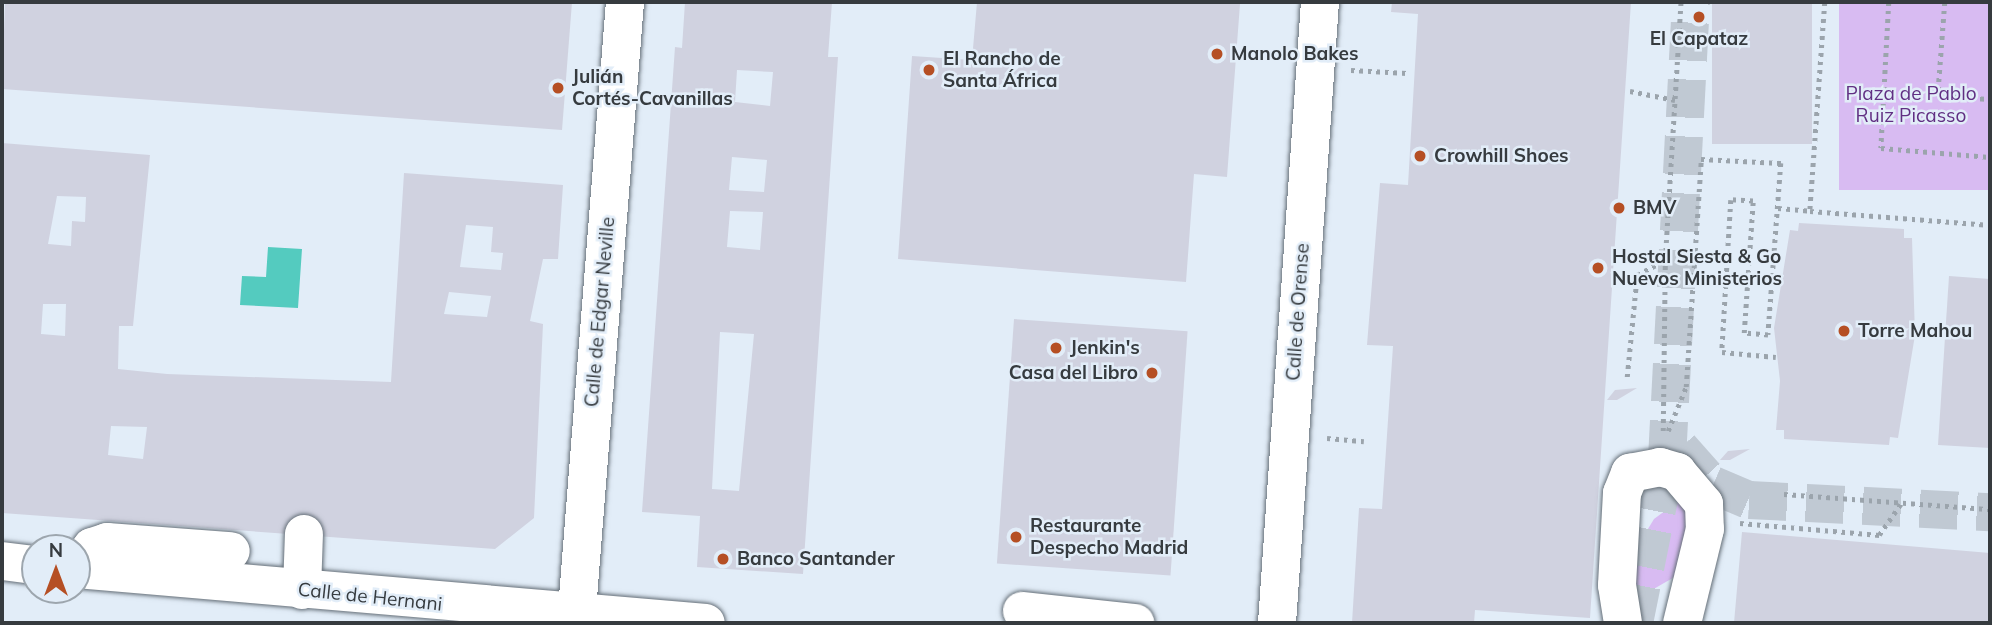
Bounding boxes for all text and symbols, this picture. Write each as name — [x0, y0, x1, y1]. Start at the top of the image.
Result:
marker: El Capataz — [1691, 9, 1707, 25]
place label: El Capataz — [1650, 28, 1748, 50]
place label: Manolo Bakes — [1231, 43, 1359, 65]
marker: Manolo Bakes — [1209, 46, 1225, 62]
place label: El Rancho de Santa África — [943, 48, 1061, 92]
marker: El Rancho de Santa África — [921, 62, 937, 78]
place label: Julián Cortés-Cavanillas — [572, 66, 733, 110]
marker: Julián Cortés-Cavanillas — [550, 80, 566, 96]
park label: Plaza de Pablo Ruiz Picasso — [1845, 83, 1977, 127]
place label: Crowhill Shoes — [1434, 145, 1569, 167]
marker: Crowhill Shoes — [1412, 148, 1428, 164]
place label: BMV — [1633, 197, 1676, 219]
marker: BMV — [1611, 200, 1627, 216]
street label: Calle de Edgar Neville — [580, 216, 620, 408]
street label: Calle de Orense — [1282, 242, 1314, 382]
place label: Hostal Siesta & Go Nuevos Ministerios — [1612, 246, 1782, 290]
marker: Hostal Siesta & Go Nuevos Ministerios — [1590, 260, 1606, 276]
place label: Torre Mahou — [1858, 320, 1972, 342]
marker: Torre Mahou — [1836, 323, 1852, 339]
place label: Jenkin's — [1070, 337, 1140, 359]
marker: Jenkin's — [1048, 340, 1064, 356]
place label: Casa del Libro — [1009, 362, 1138, 384]
marker: Casa del Libro — [1144, 365, 1160, 381]
place label: Restaurante Despecho Madrid — [1030, 515, 1188, 559]
marker: Restaurante Despecho Madrid — [1008, 529, 1024, 545]
north arrow — [21, 534, 91, 604]
text: N — [49, 538, 63, 562]
place label: Banco Santander — [737, 548, 895, 570]
marker: Banco Santander — [715, 551, 731, 567]
street label: Calle de Hernani — [297, 578, 443, 616]

